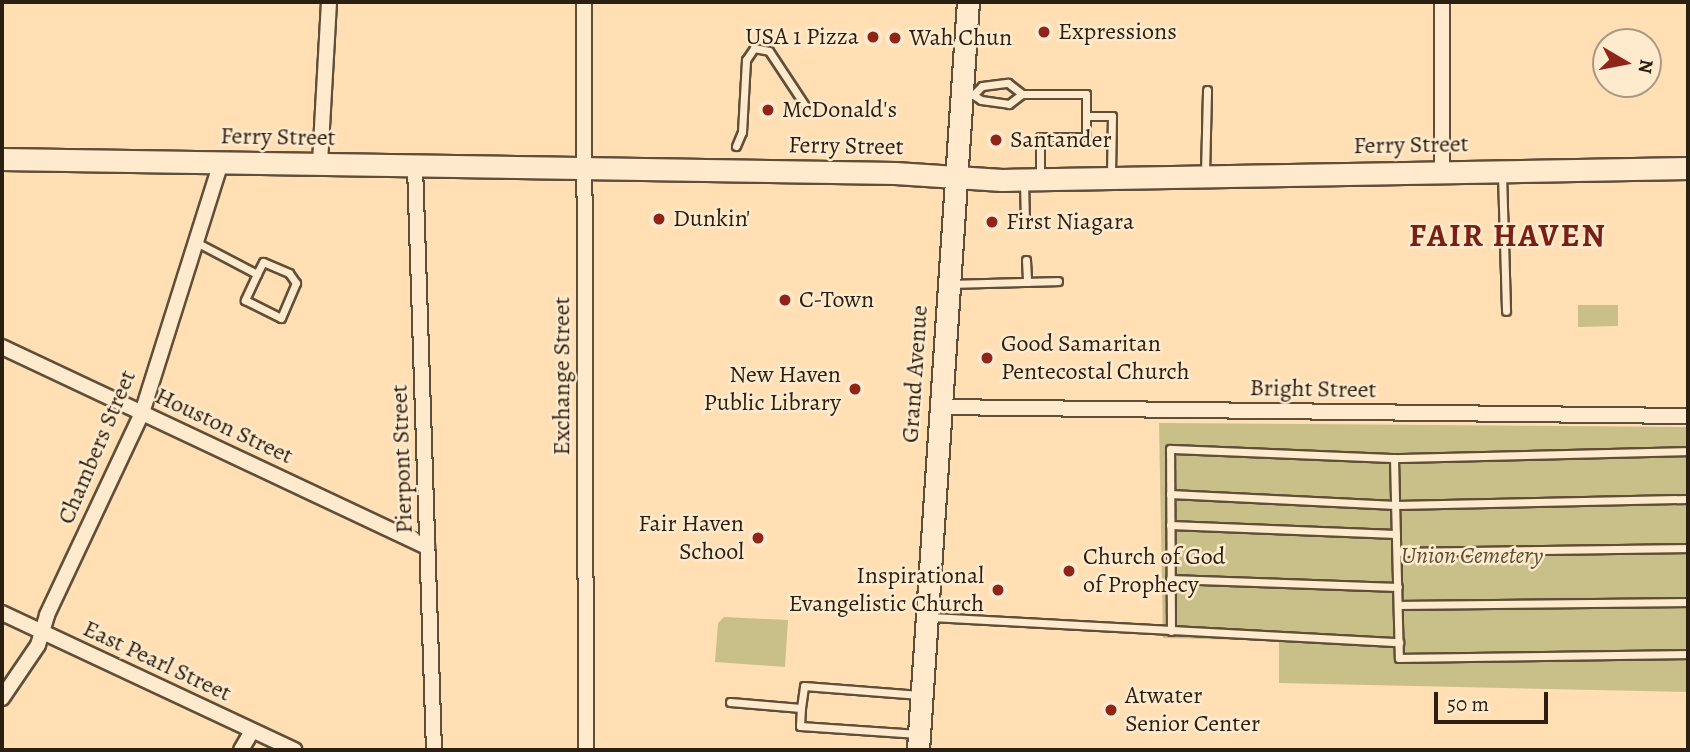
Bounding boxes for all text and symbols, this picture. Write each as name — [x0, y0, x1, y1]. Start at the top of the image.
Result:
place label: Expressions — [1058, 18, 1177, 46]
place label: USA 1 Pizza — [745, 23, 859, 51]
place label: Wah Chun — [909, 24, 1012, 52]
marker: Expressions — [1036, 24, 1052, 40]
north arrow — [1592, 28, 1662, 98]
marker: USA 1 Pizza — [865, 29, 881, 45]
marker: Wah Chun — [887, 30, 903, 46]
text: N — [1632, 57, 1660, 75]
place label: McDonald's — [782, 96, 897, 124]
marker: McDonald's — [760, 102, 776, 118]
street label: Ferry Street — [220, 122, 336, 152]
place label: Santander — [1010, 126, 1112, 154]
street label: Ferry Street — [1353, 130, 1469, 160]
street label: Ferry Street — [788, 131, 904, 161]
marker: Santander — [988, 132, 1004, 148]
place label: Dunkin' — [673, 205, 750, 233]
place label: First Niagara — [1006, 208, 1134, 236]
marker: Dunkin' — [651, 211, 667, 227]
marker: First Niagara — [984, 214, 1000, 230]
district label: FAIR HAVEN — [1410, 216, 1606, 254]
place label: C-Town — [799, 286, 874, 314]
marker: C-Town — [777, 292, 793, 308]
street label: Exchange Street — [548, 297, 576, 455]
street label: Grand Avenue — [896, 304, 934, 444]
place label: Good Samaritan Pentecostal Church — [1001, 330, 1190, 386]
marker: Good Samaritan Pentecostal Church — [979, 350, 995, 366]
place label: New Haven Public Library — [704, 361, 841, 417]
street label: Chambers Street — [52, 366, 142, 528]
street label: Bright Street — [1249, 373, 1377, 405]
street label: Houston Street — [150, 381, 298, 471]
marker: New Haven Public Library — [847, 381, 863, 397]
street label: Pierpont Street — [385, 384, 419, 534]
place label: Fair Haven School — [638, 510, 744, 566]
marker: Fair Haven School — [750, 530, 766, 546]
park label: Union Cemetery — [1401, 542, 1543, 570]
place label: Church of God of Prophecy — [1083, 543, 1226, 599]
place label: Inspirational Evangelistic Church — [788, 562, 984, 618]
marker: Church of God of Prophecy — [1061, 563, 1077, 579]
marker: Inspirational Evangelistic Church — [990, 582, 1006, 598]
street label: East Pearl Street — [78, 614, 236, 708]
scale bar — [1438, 678, 1552, 722]
place label: Atwater Senior Center — [1125, 682, 1260, 738]
text: 50 m — [1447, 690, 1489, 718]
marker: Atwater Senior Center — [1103, 702, 1119, 718]

